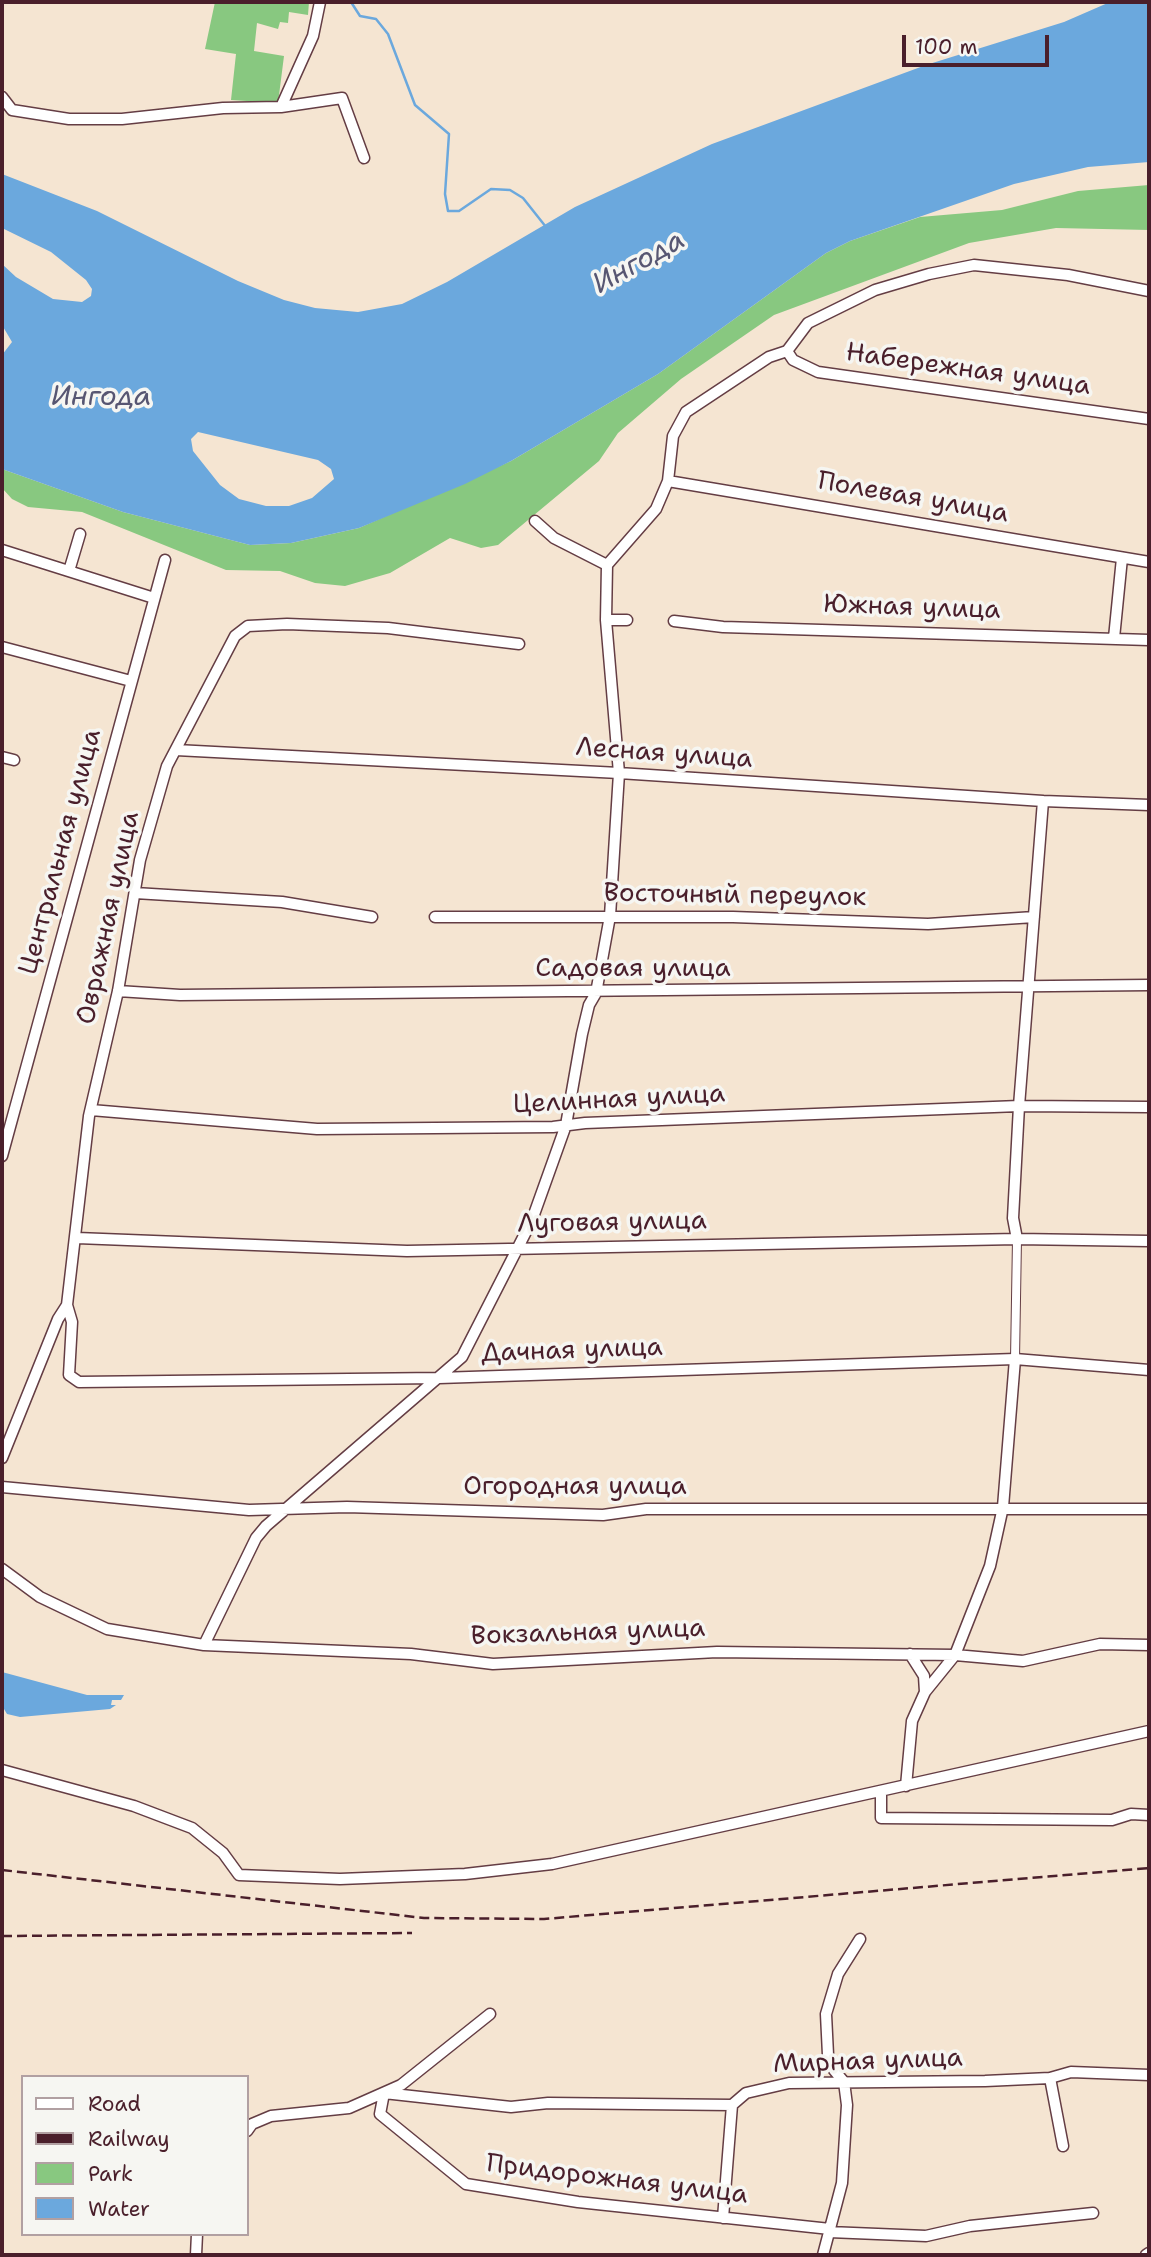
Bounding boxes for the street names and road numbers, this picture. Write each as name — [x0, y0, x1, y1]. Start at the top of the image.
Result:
street label: Набережная улица — [844, 337, 1092, 403]
street label: Полевая улица — [815, 466, 1011, 530]
street label: Южная улица — [823, 589, 1001, 627]
street label: Центральная улица — [13, 726, 109, 978]
street label: Лесная улица — [575, 732, 753, 776]
street label: Овражная улица — [71, 809, 147, 1027]
street label: Восточный переулок — [603, 878, 867, 914]
street label: Садовая улица — [535, 953, 731, 985]
street label: Целинная улица — [512, 1079, 726, 1121]
street label: Луговая улица — [517, 1206, 707, 1240]
street label: Дачная улица — [481, 1332, 663, 1370]
street label: Огородная улица — [463, 1471, 687, 1503]
street label: Вокзальная улица — [470, 1613, 706, 1653]
street label: Мирная улица — [773, 2043, 963, 2081]
street label: Придорожная улица — [484, 2148, 750, 2212]

